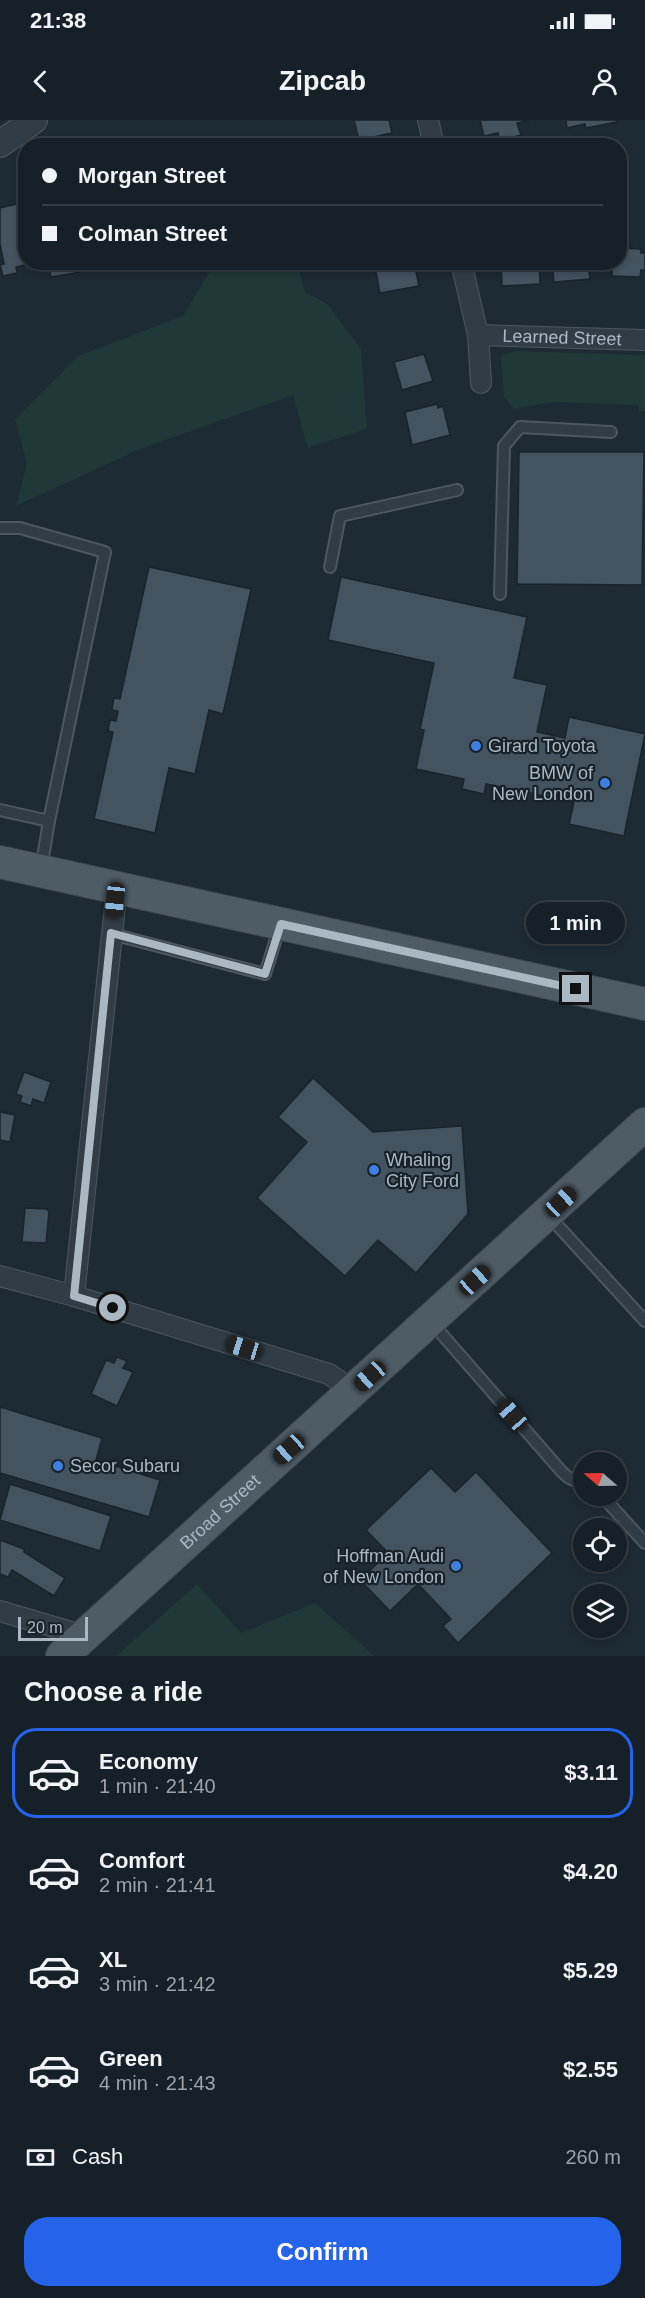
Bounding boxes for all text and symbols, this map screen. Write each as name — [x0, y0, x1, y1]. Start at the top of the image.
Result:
text: 21:38 — [30, 8, 86, 33]
icon: back — [24, 65, 57, 98]
icon: person — [588, 65, 621, 98]
text: Zipcab — [279, 66, 366, 96]
text: Morgan Street — [78, 163, 226, 188]
text: Colman Street — [78, 221, 227, 246]
street label: Learned Street — [502, 326, 622, 349]
place label: Girard Toyota — [488, 736, 597, 756]
marker: Girard Toyota — [469, 739, 483, 753]
place label: BMW of New London — [492, 763, 594, 804]
marker: BMW of New London — [598, 776, 612, 790]
car — [104, 881, 126, 919]
callout: 1 min — [526, 902, 626, 944]
text: 1 min — [549, 912, 602, 934]
route end — [562, 975, 589, 1002]
place label: Whaling City Ford — [386, 1150, 459, 1191]
marker: Whaling City Ford — [367, 1163, 381, 1177]
car — [542, 1183, 580, 1221]
car — [456, 1261, 494, 1299]
route start — [99, 1294, 126, 1321]
car — [224, 1334, 264, 1362]
car — [351, 1357, 389, 1395]
car — [493, 1396, 531, 1434]
car — [270, 1430, 308, 1468]
north arrow — [573, 1452, 627, 1506]
map controls — [573, 1452, 627, 1638]
place label: Secor Subaru — [70, 1456, 180, 1476]
marker: Secor Subaru — [51, 1459, 65, 1473]
street label: Broad Street — [176, 1470, 264, 1553]
button: locate — [573, 1518, 627, 1572]
place label: Hoffman Audi of New London — [323, 1546, 444, 1587]
marker: Hoffman Audi of New London — [449, 1559, 463, 1573]
button: layers — [573, 1584, 627, 1638]
scale bar — [18, 1614, 88, 1642]
text: 20 m — [27, 1619, 63, 1636]
text: Choose a ride — [24, 1677, 203, 1707]
icon: car — [27, 1746, 81, 1800]
text: Economy — [99, 1749, 198, 1774]
text: $3.11 — [564, 1760, 618, 1785]
text: 1 min · 21:40 — [99, 1775, 216, 1797]
icon: car — [27, 1845, 81, 1899]
text: Comfort — [99, 1848, 185, 1873]
text: $4.20 — [563, 1859, 618, 1884]
text: 2 min · 21:41 — [99, 1874, 216, 1896]
icon: car — [27, 1944, 81, 1998]
text: XL — [99, 1947, 127, 1972]
text: $5.29 — [563, 1958, 618, 1983]
text: 3 min · 21:42 — [99, 1973, 216, 1995]
icon: car — [27, 2043, 81, 2097]
text: Green — [99, 2046, 163, 2071]
text: $2.55 — [563, 2057, 618, 2082]
text: 4 min · 21:43 — [99, 2072, 216, 2094]
icon: cash — [24, 2141, 57, 2174]
text: Cash — [72, 2144, 123, 2169]
text: 260 m — [565, 2146, 621, 2168]
button: Confirm — [24, 2217, 621, 2286]

